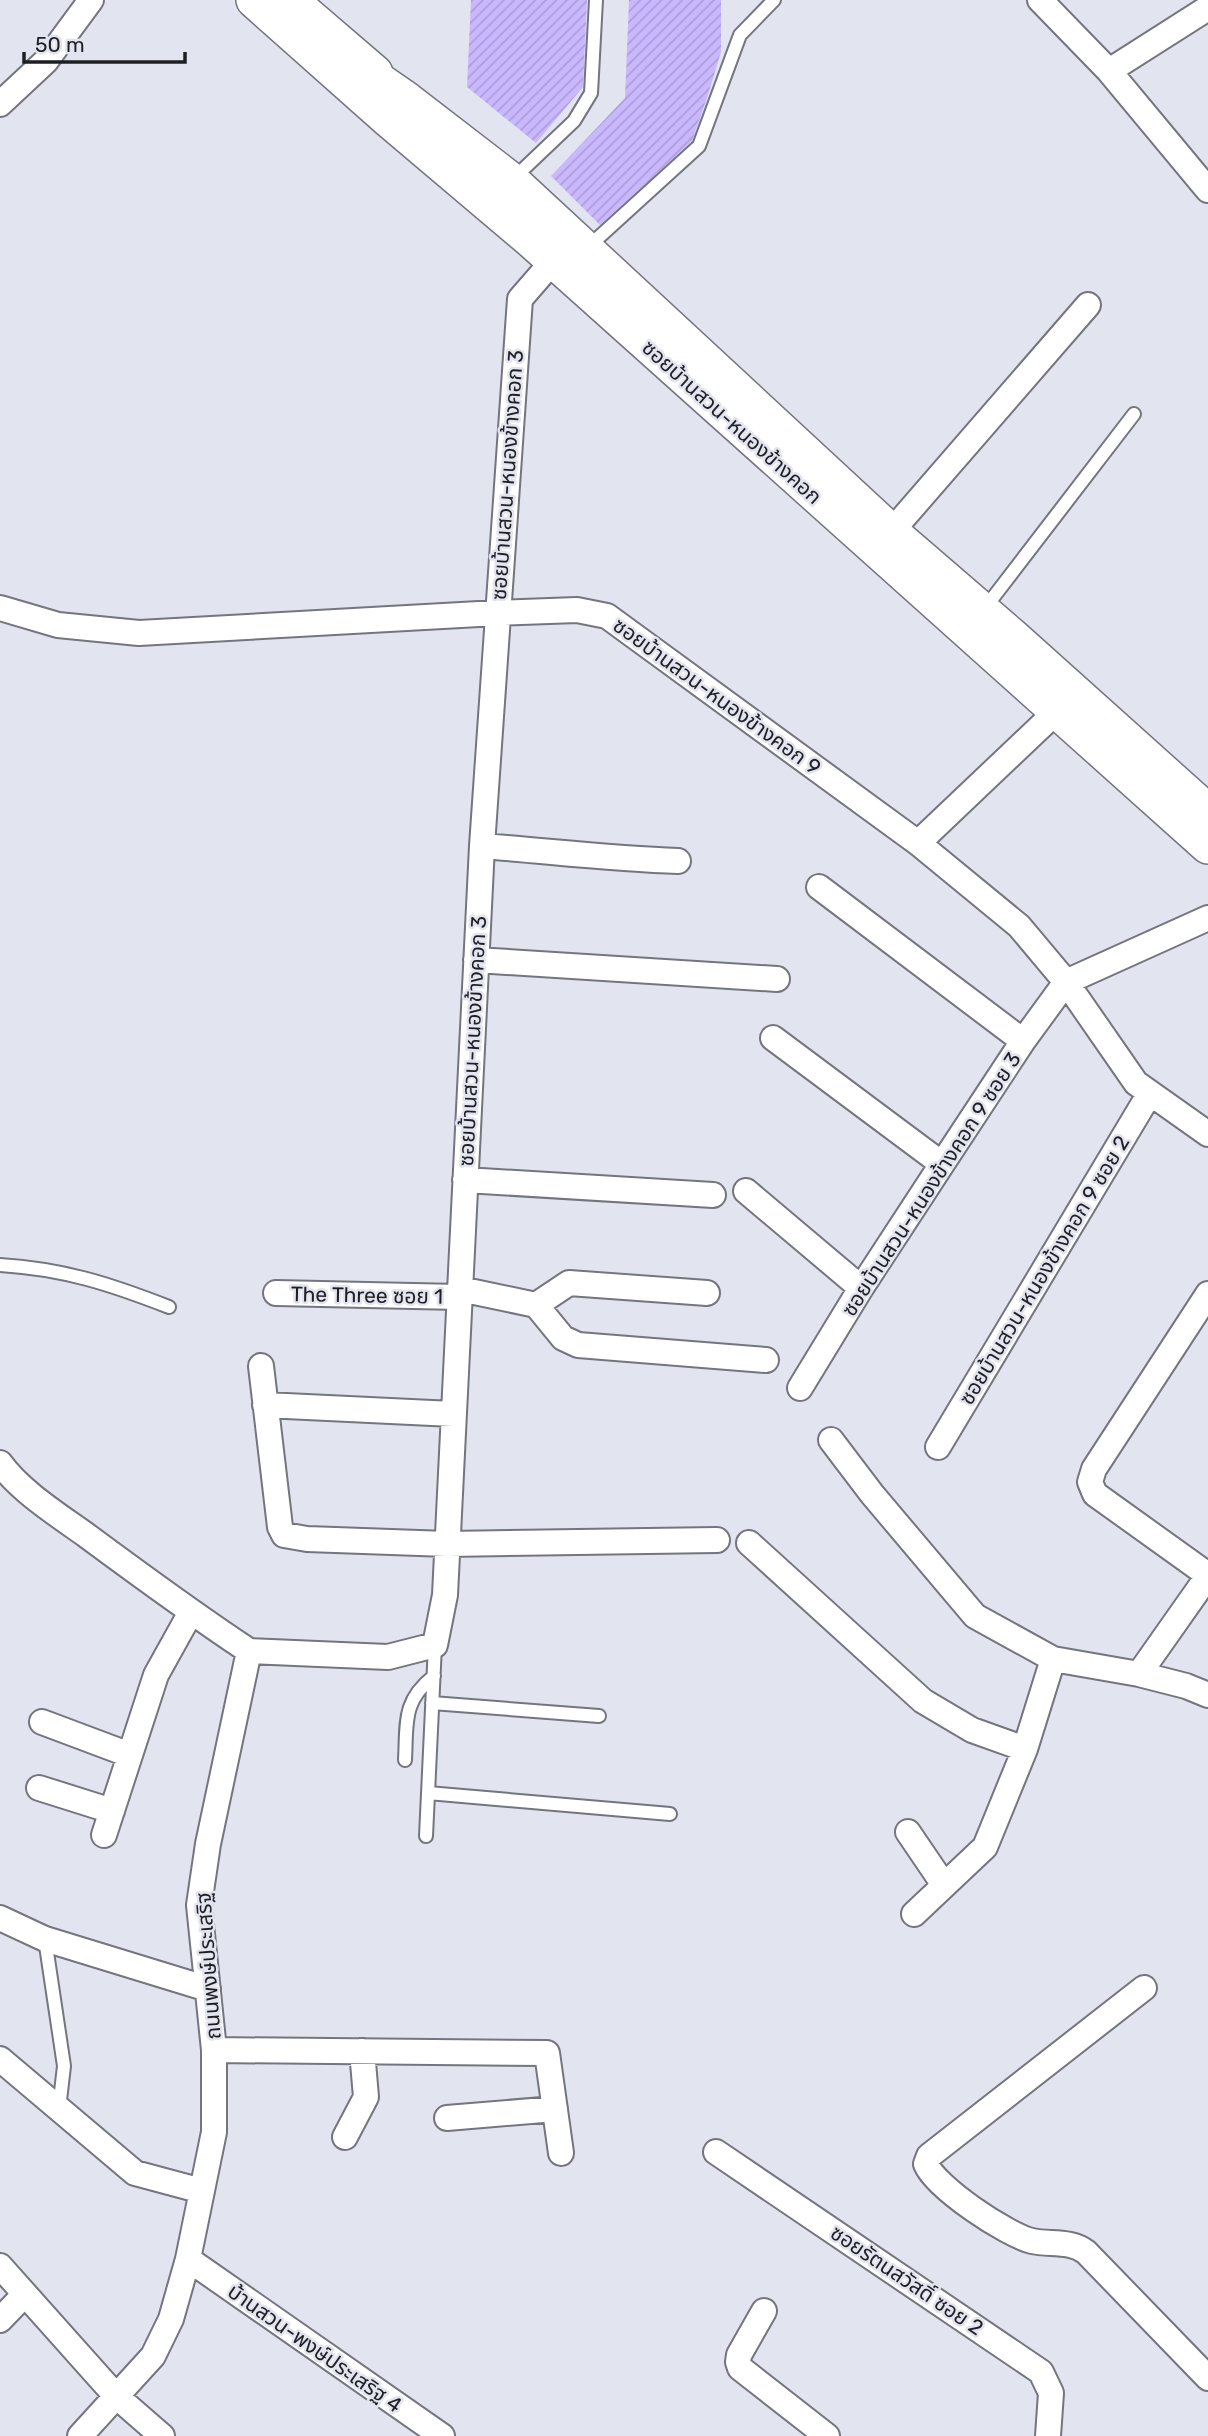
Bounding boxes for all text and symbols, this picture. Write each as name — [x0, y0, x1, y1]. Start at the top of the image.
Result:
scale bar — [24, 21, 186, 65]
text: 50 m — [35, 32, 85, 57]
street label: ซอยบ้านสวน-หนองข้างคอก — [637, 335, 827, 509]
street label: ซอยบ้านสวน-หนองข้างคอก 3 — [486, 349, 528, 601]
street label: ซอยบ้านสวน-หนองข้างคอก 9 — [608, 612, 826, 780]
street label: ซอยบ้านสวน-หนองข้างคอก 3 — [453, 915, 491, 1167]
street label: ซอยบ้านสวน-หนองข้างคอก 9 ซอย 3 — [836, 1047, 1026, 1321]
street label: ซอยบ้านสวน-หนองข้างคอก 9 ซอย 2 — [954, 1131, 1134, 1409]
street label: The Three ซอย 1 — [291, 1281, 443, 1309]
street label: ถนนพงษ์ประเสริฐ — [190, 1892, 226, 2040]
street label: ซอยรัตนสวัสดิ์ ซอย 2 — [826, 2220, 988, 2340]
street label: บ้านสวน-พงษ์ประเสริฐ 4 — [223, 2278, 407, 2418]

